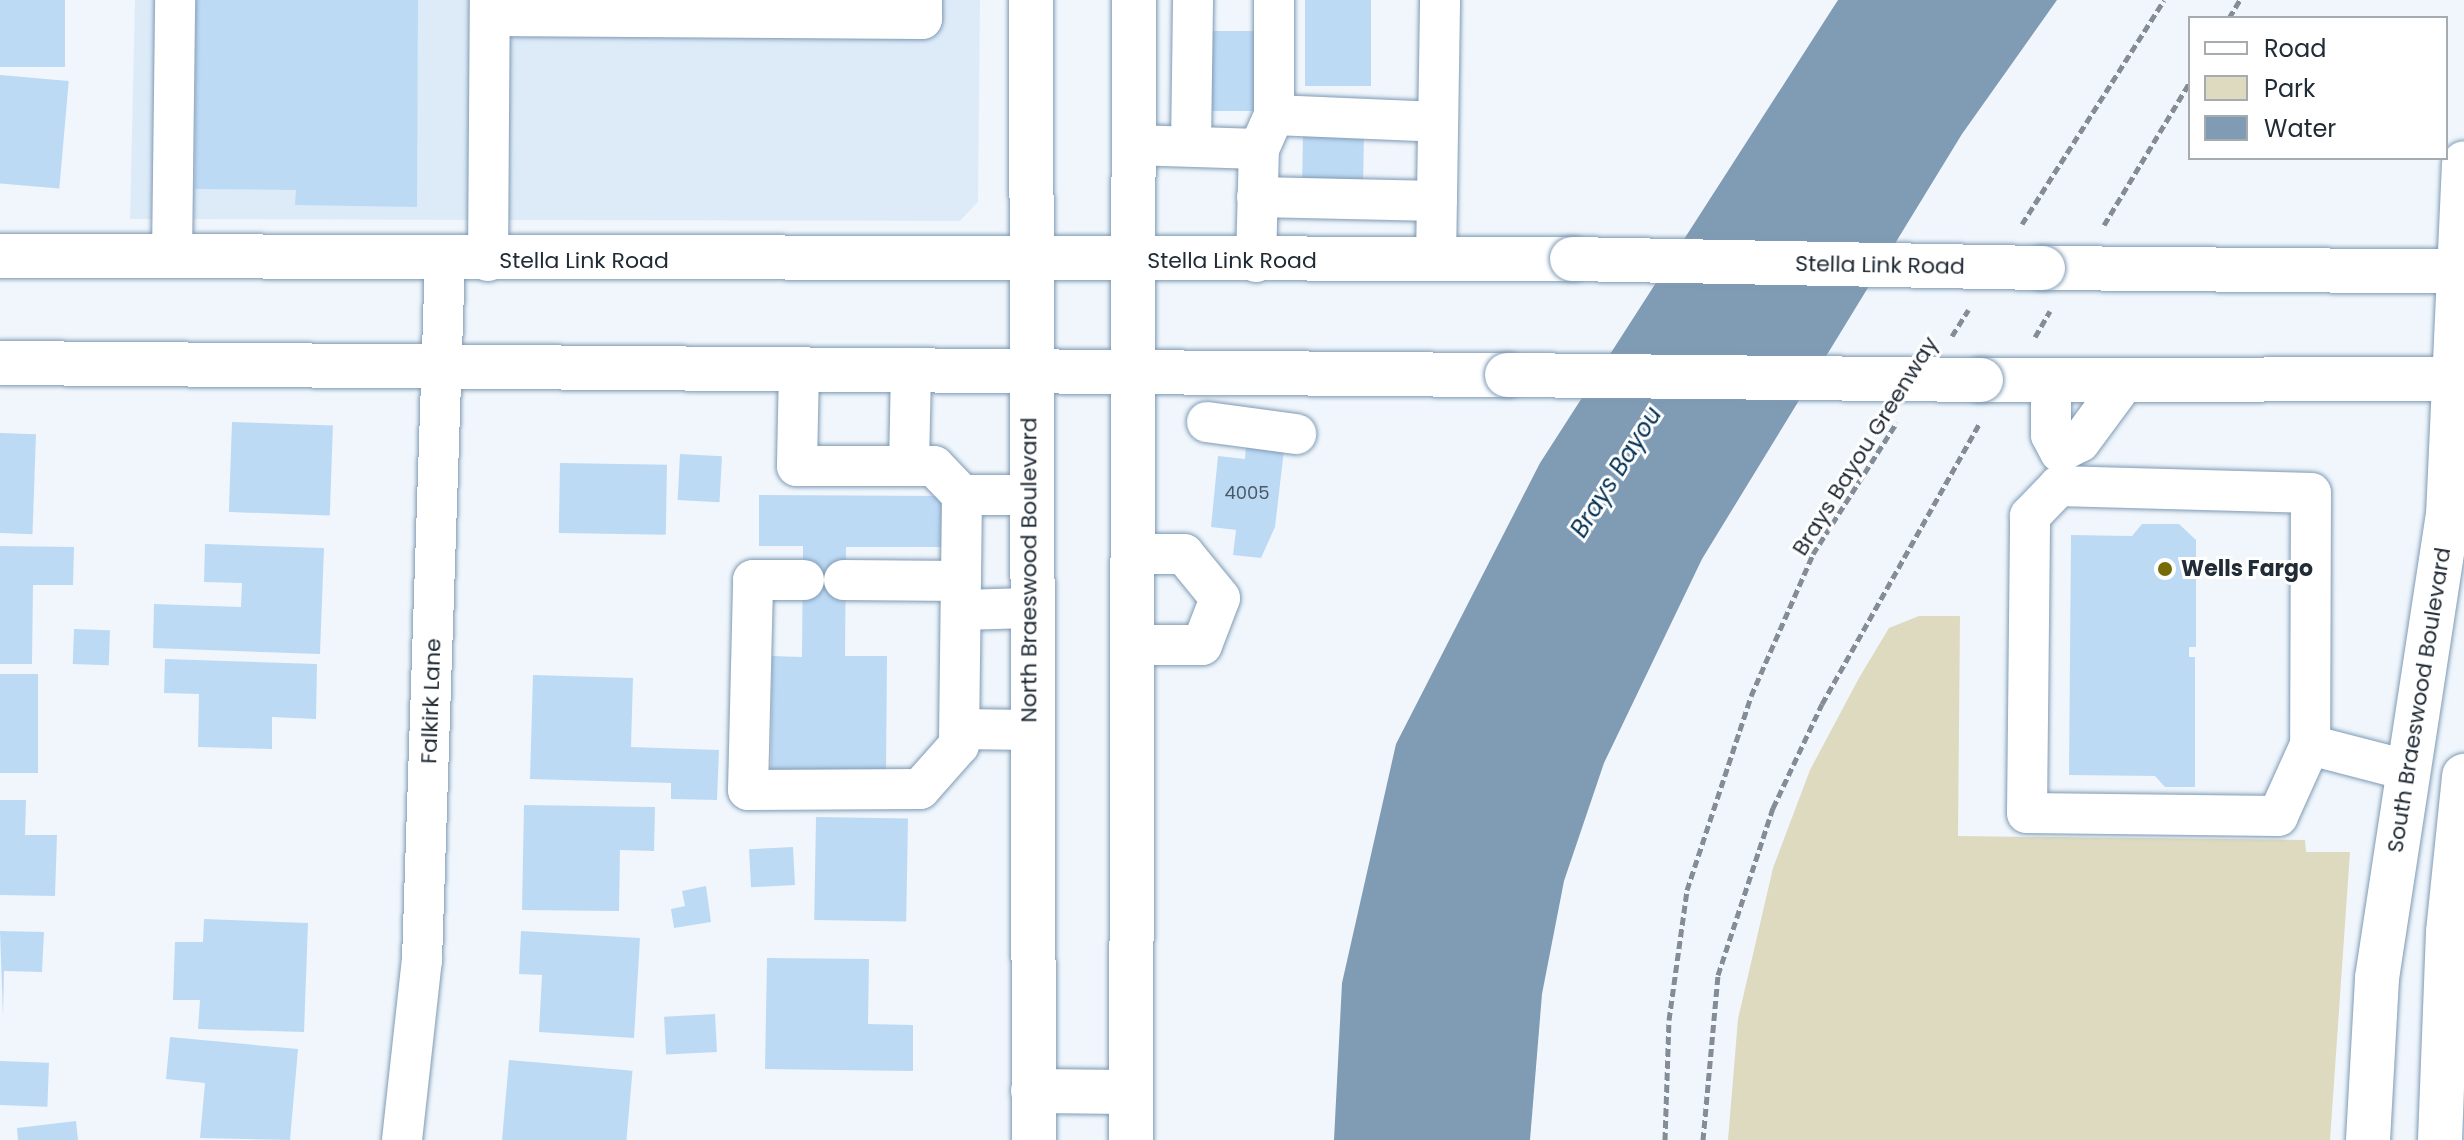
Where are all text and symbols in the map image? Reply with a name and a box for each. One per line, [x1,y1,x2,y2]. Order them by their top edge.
legend [2188,16,2448,160]
text: Road [2264,32,2326,65]
text: Park [2264,72,2315,105]
text: Water [2264,112,2336,145]
street label: Stella Link Road [499,248,669,274]
street label: Stella Link Road [1147,248,1317,274]
street label: Stella Link Road [1795,250,1965,280]
street label: Brays Bayou Greenway [1787,332,1943,560]
water label: Brays Bayou [1565,402,1667,542]
street label: North Braeswood Boulevard [1016,417,1042,723]
house number: 4005 [1224,482,1270,504]
street label: South Braeswood Boulevard [2382,546,2456,854]
place label: Wells Fargo [2181,556,2313,582]
marker: Wells Fargo [2156,560,2174,578]
street label: Falkirk Lane [416,638,446,764]

